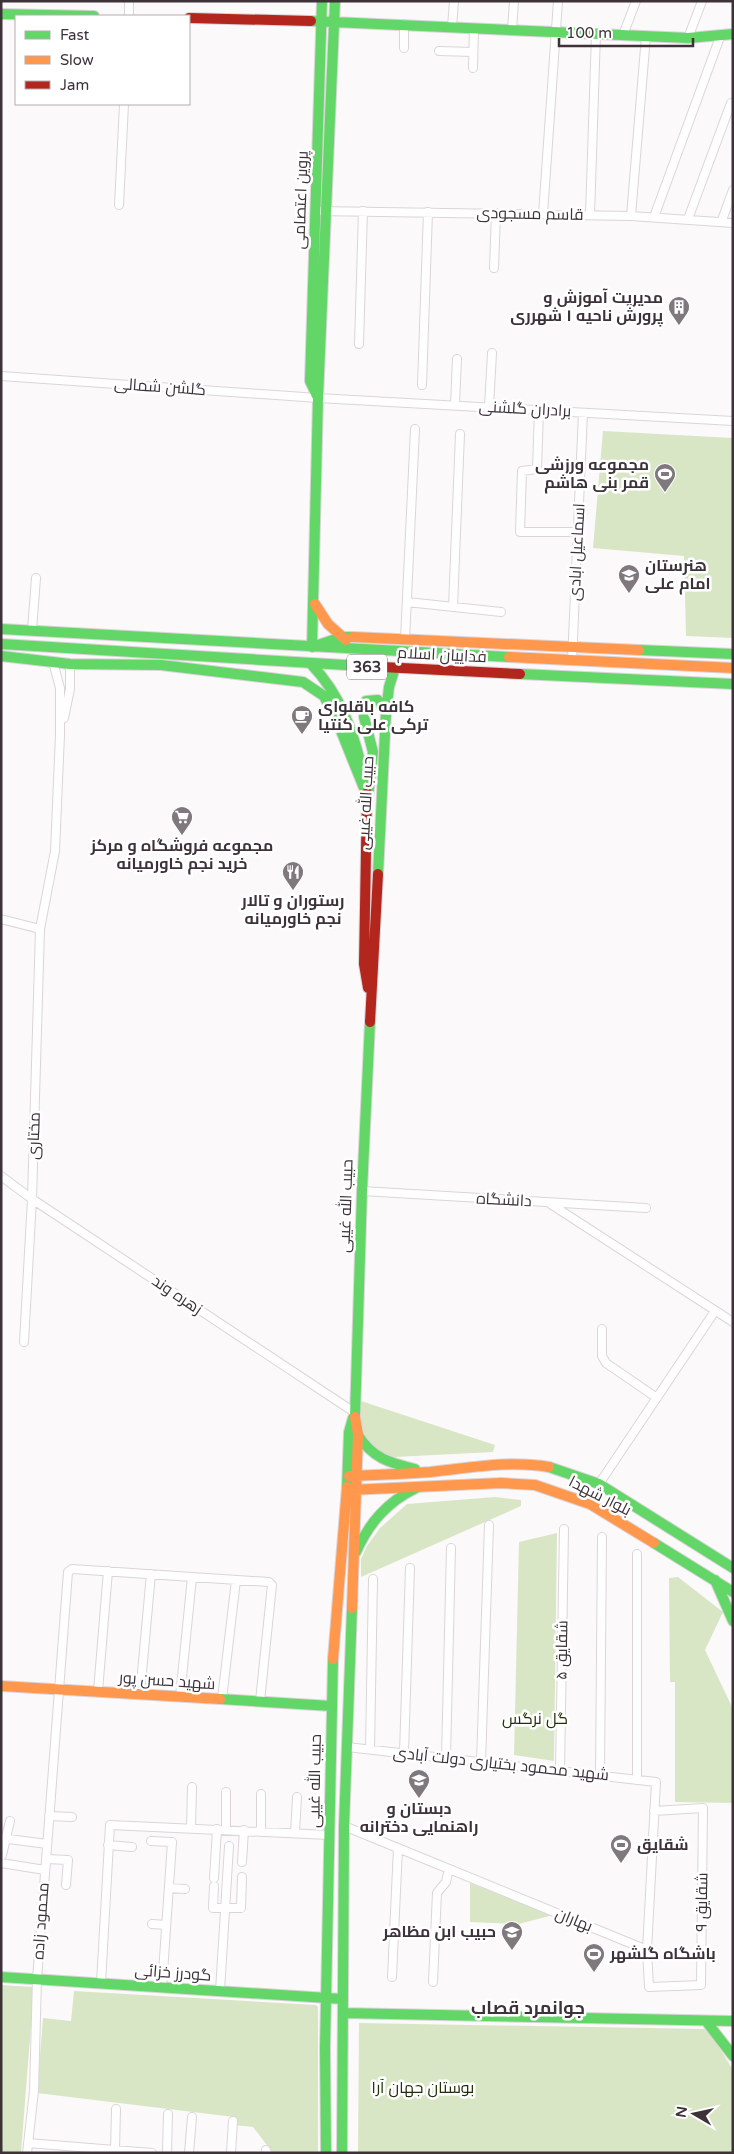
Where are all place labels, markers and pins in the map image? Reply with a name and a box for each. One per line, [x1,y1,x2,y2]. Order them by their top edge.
place label: مدیریت آموزش و پرورش ناحیه ۱ شهرری [510,288,663,327]
building icon: مدیریت آموزش و پرورش ناحیه ۱ شهرری [667,295,691,326]
place label: مجموعه ورزشی قمر بنی هاشم [535,455,649,494]
sports icon: مجموعه ورزشی قمر بنی هاشم [653,462,677,493]
place label: هنرستان امام علی [645,556,711,595]
school or university icon: هنرستان امام علی [617,563,641,594]
place label: کافه باقلوای ترکی علی کنتیا [318,697,429,735]
cafe icon: کافه باقلوای ترکی علی کنتیا [290,704,314,735]
supermarket icon: مجموعه فروشگاه و مرکز خرید نجم خاورمیانه [170,805,194,836]
place label: مجموعه فروشگاه و مرکز خرید نجم خاورمیانه [90,836,273,875]
restaurant icon: رستوران و تالار نجم خاورمیانه [281,860,305,891]
place label: رستوران و تالار نجم خاورمیانه [241,891,344,930]
school or university icon: دبستان و راهنمایی دخترانه [407,1768,431,1799]
place label: دبستان و راهنمایی دخترانه [360,1799,478,1837]
sports icon: شقایق [609,1833,633,1864]
place label: شقایق [637,1835,689,1855]
school or university icon: حبیب ابن مظاهر [500,1920,524,1951]
place label: حبیب ابن مظاهر [382,1922,496,1942]
sports icon: باشگاه گلشهر [582,1942,606,1973]
place label: باشگاه گلشهر [609,1944,716,1964]

